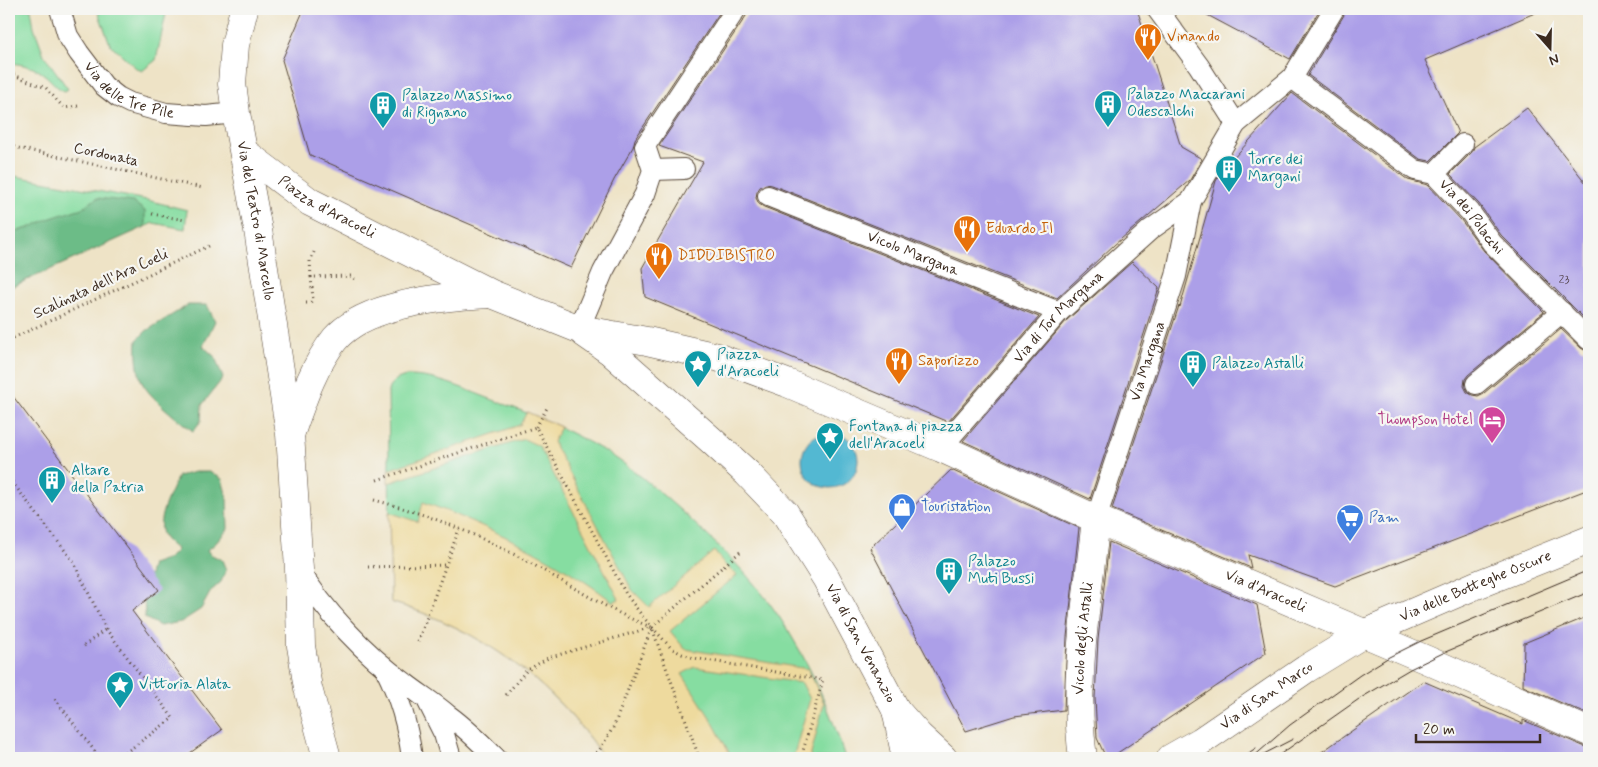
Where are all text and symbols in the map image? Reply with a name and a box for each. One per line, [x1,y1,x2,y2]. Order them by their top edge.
restaurant icon: Vinando [1133,22,1163,61]
north arrow [1526,22,1576,72]
place label: Vinando [1167,27,1220,47]
text: N [1547,49,1562,69]
street label: Via delle Tre Pile [79,57,175,124]
place label: Palazzo Maccarani Odescalchi [1127,85,1245,122]
place label: Palazzo Massimo di Rignano [402,86,512,124]
building icon: Palazzo Maccarani Odescalchi [1093,89,1123,128]
building icon: Palazzo Massimo di Rignano [368,90,398,129]
street label: Cordonata [72,138,141,172]
street label: Via del Teatro di Marcello [231,139,279,302]
place label: Torre dei Margani [1248,150,1303,188]
building icon: Torre dei Margani [1214,154,1244,193]
street label: Piazza d'Aracoeli [274,171,379,244]
street label: Via dei Polacchi [1434,175,1508,259]
restaurant icon: Eduardo II [952,214,982,253]
place label: Eduardo II [986,219,1053,239]
street label: Vicolo Margana [864,226,963,281]
restaurant icon: DIDDIBISTRO [644,241,674,280]
street label: Scalinata dell'Ara Coeli [30,244,172,324]
place label: DIDDIBISTRO [678,246,775,266]
street label: Via di Tor Margana [1009,266,1108,368]
house number: 23 [1559,272,1569,288]
street label: Via Margana [1125,319,1170,404]
place label: Piazza d'Aracoeli [717,345,779,382]
restaurant icon: Saporizzo [884,346,914,385]
place icon: Piazza d'Aracoeli [683,349,713,388]
building icon: Palazzo Astalli [1178,349,1208,388]
place label: Saporizzo [918,351,979,371]
place label: Palazzo Astalli [1212,354,1304,374]
hotel icon: Thompson Hotel [1477,405,1507,444]
place label: Thompson Hotel [1377,410,1473,430]
place label: Fontana di piazza dell'Aracoeli [849,417,963,454]
place icon: Fontana di piazza dell'Aracoeli [815,421,845,460]
place label: Altare della Patria [71,461,144,498]
building icon: Altare della Patria [37,465,67,504]
shop icon: Touristation [887,492,917,531]
place label: Touristation [921,497,991,517]
supermarket icon: Pam [1335,503,1365,542]
place label: Pam [1369,508,1400,528]
street label: Via delle Botteghe Oscure [1397,546,1555,627]
place label: Palazzo Muti Bussi [968,552,1034,589]
building icon: Palazzo Muti Bussi [934,556,964,595]
street label: Via d'Aracoeli [1222,565,1310,617]
street label: Via di San Venanzio [821,580,900,706]
street label: Vicolo degli Astalli [1069,580,1099,695]
street label: Via di San Marco [1216,657,1317,735]
place icon: Vittoria Alata [105,670,135,709]
place label: Vittoria Alata [139,675,231,695]
scale bar [1416,712,1539,744]
text: 20 m [1423,720,1455,740]

